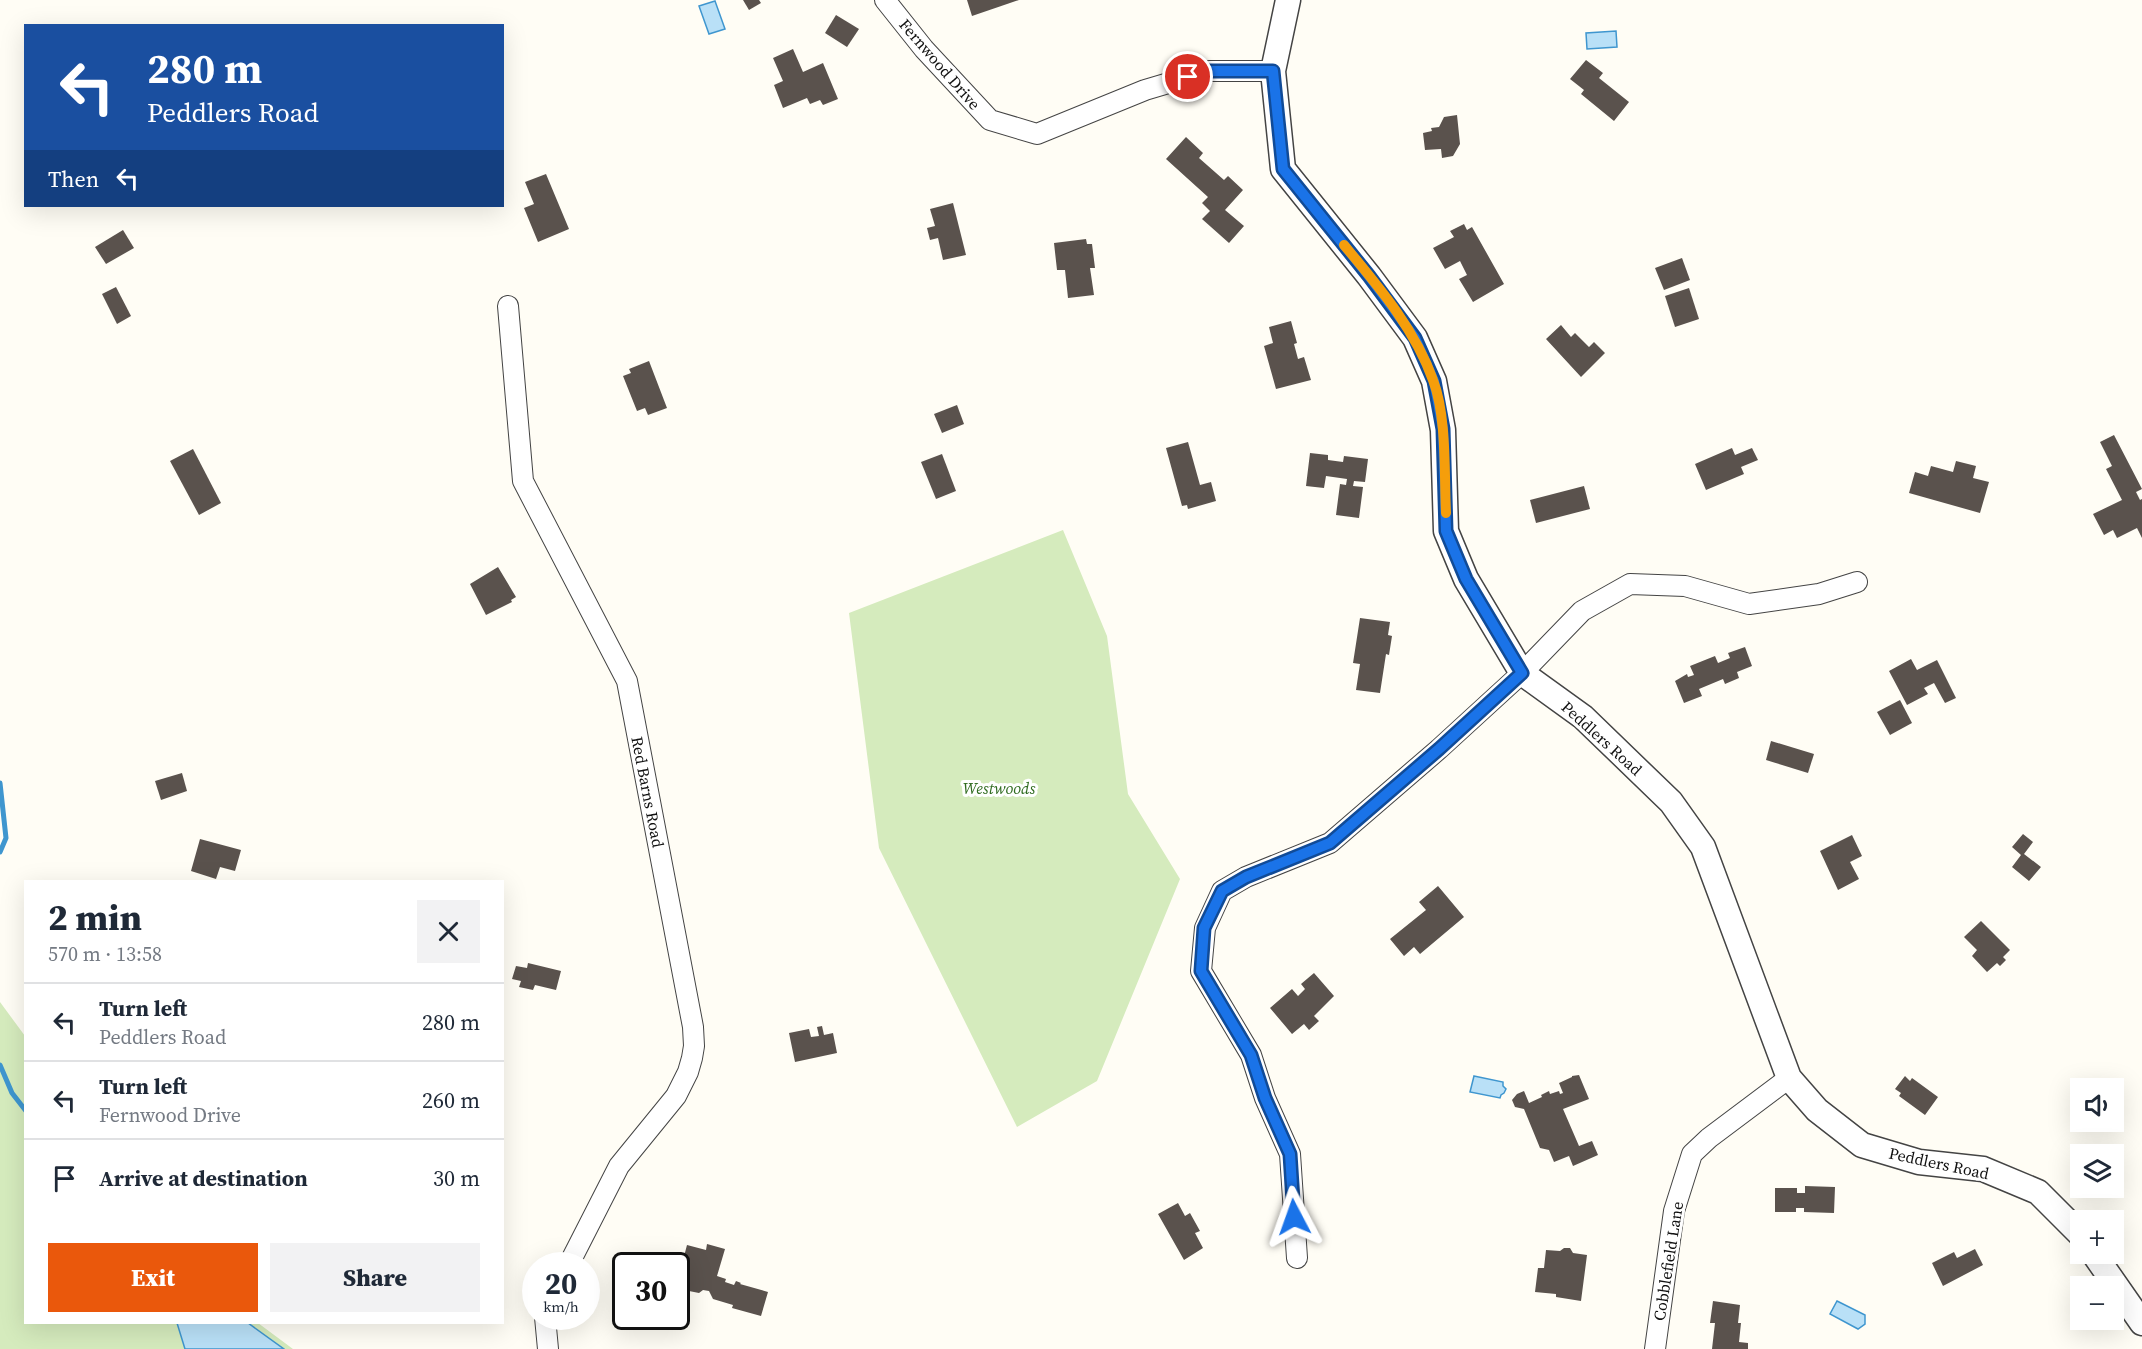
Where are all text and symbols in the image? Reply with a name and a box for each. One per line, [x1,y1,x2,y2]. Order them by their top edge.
street label: Fernwood Drive [894,14,986,114]
text: 280 m [147,39,262,97]
icon: left [48,48,126,126]
pin [1162,51,1213,102]
icon: arrive [1171,60,1204,93]
text: Peddlers Road [147,94,319,131]
icon: left [111,162,144,195]
text: Then [48,164,99,194]
street label: Peddlers Road [1557,696,1647,780]
street label: Red Barns Road [626,735,670,849]
park label: Westwoods [963,777,1035,799]
text: 2 min [48,893,142,942]
button: close [417,900,480,963]
text: 570 m · 13:58 [48,940,162,968]
text: Turn left [99,993,187,1023]
icon: left [48,1006,81,1039]
text: 280 m [422,1007,480,1037]
text: Peddlers Road [99,1023,226,1051]
text: Turn left [99,1071,187,1101]
map controls [2070,1078,2124,1330]
button: sound [2070,1078,2124,1132]
icon: left [48,1084,81,1117]
text: 260 m [422,1085,480,1115]
text: Fernwood Drive [99,1101,241,1129]
street label: Peddlers Road [1887,1142,1991,1184]
button: layers [2070,1144,2124,1198]
icon: arrive [48,1162,81,1195]
text: Arrive at destination [99,1163,308,1193]
text: 30 m [433,1163,480,1193]
position arrow [1262,1185,1326,1249]
street label: Cobblefield Lane [1648,1200,1688,1322]
button: + [2070,1210,2124,1264]
button: Exit [48,1243,258,1312]
button: Share [270,1243,480,1312]
speed limit sign: 30 [612,1252,690,1330]
text: 20 [545,1263,577,1304]
button: − [2070,1276,2124,1330]
text: km/h [543,1296,579,1317]

